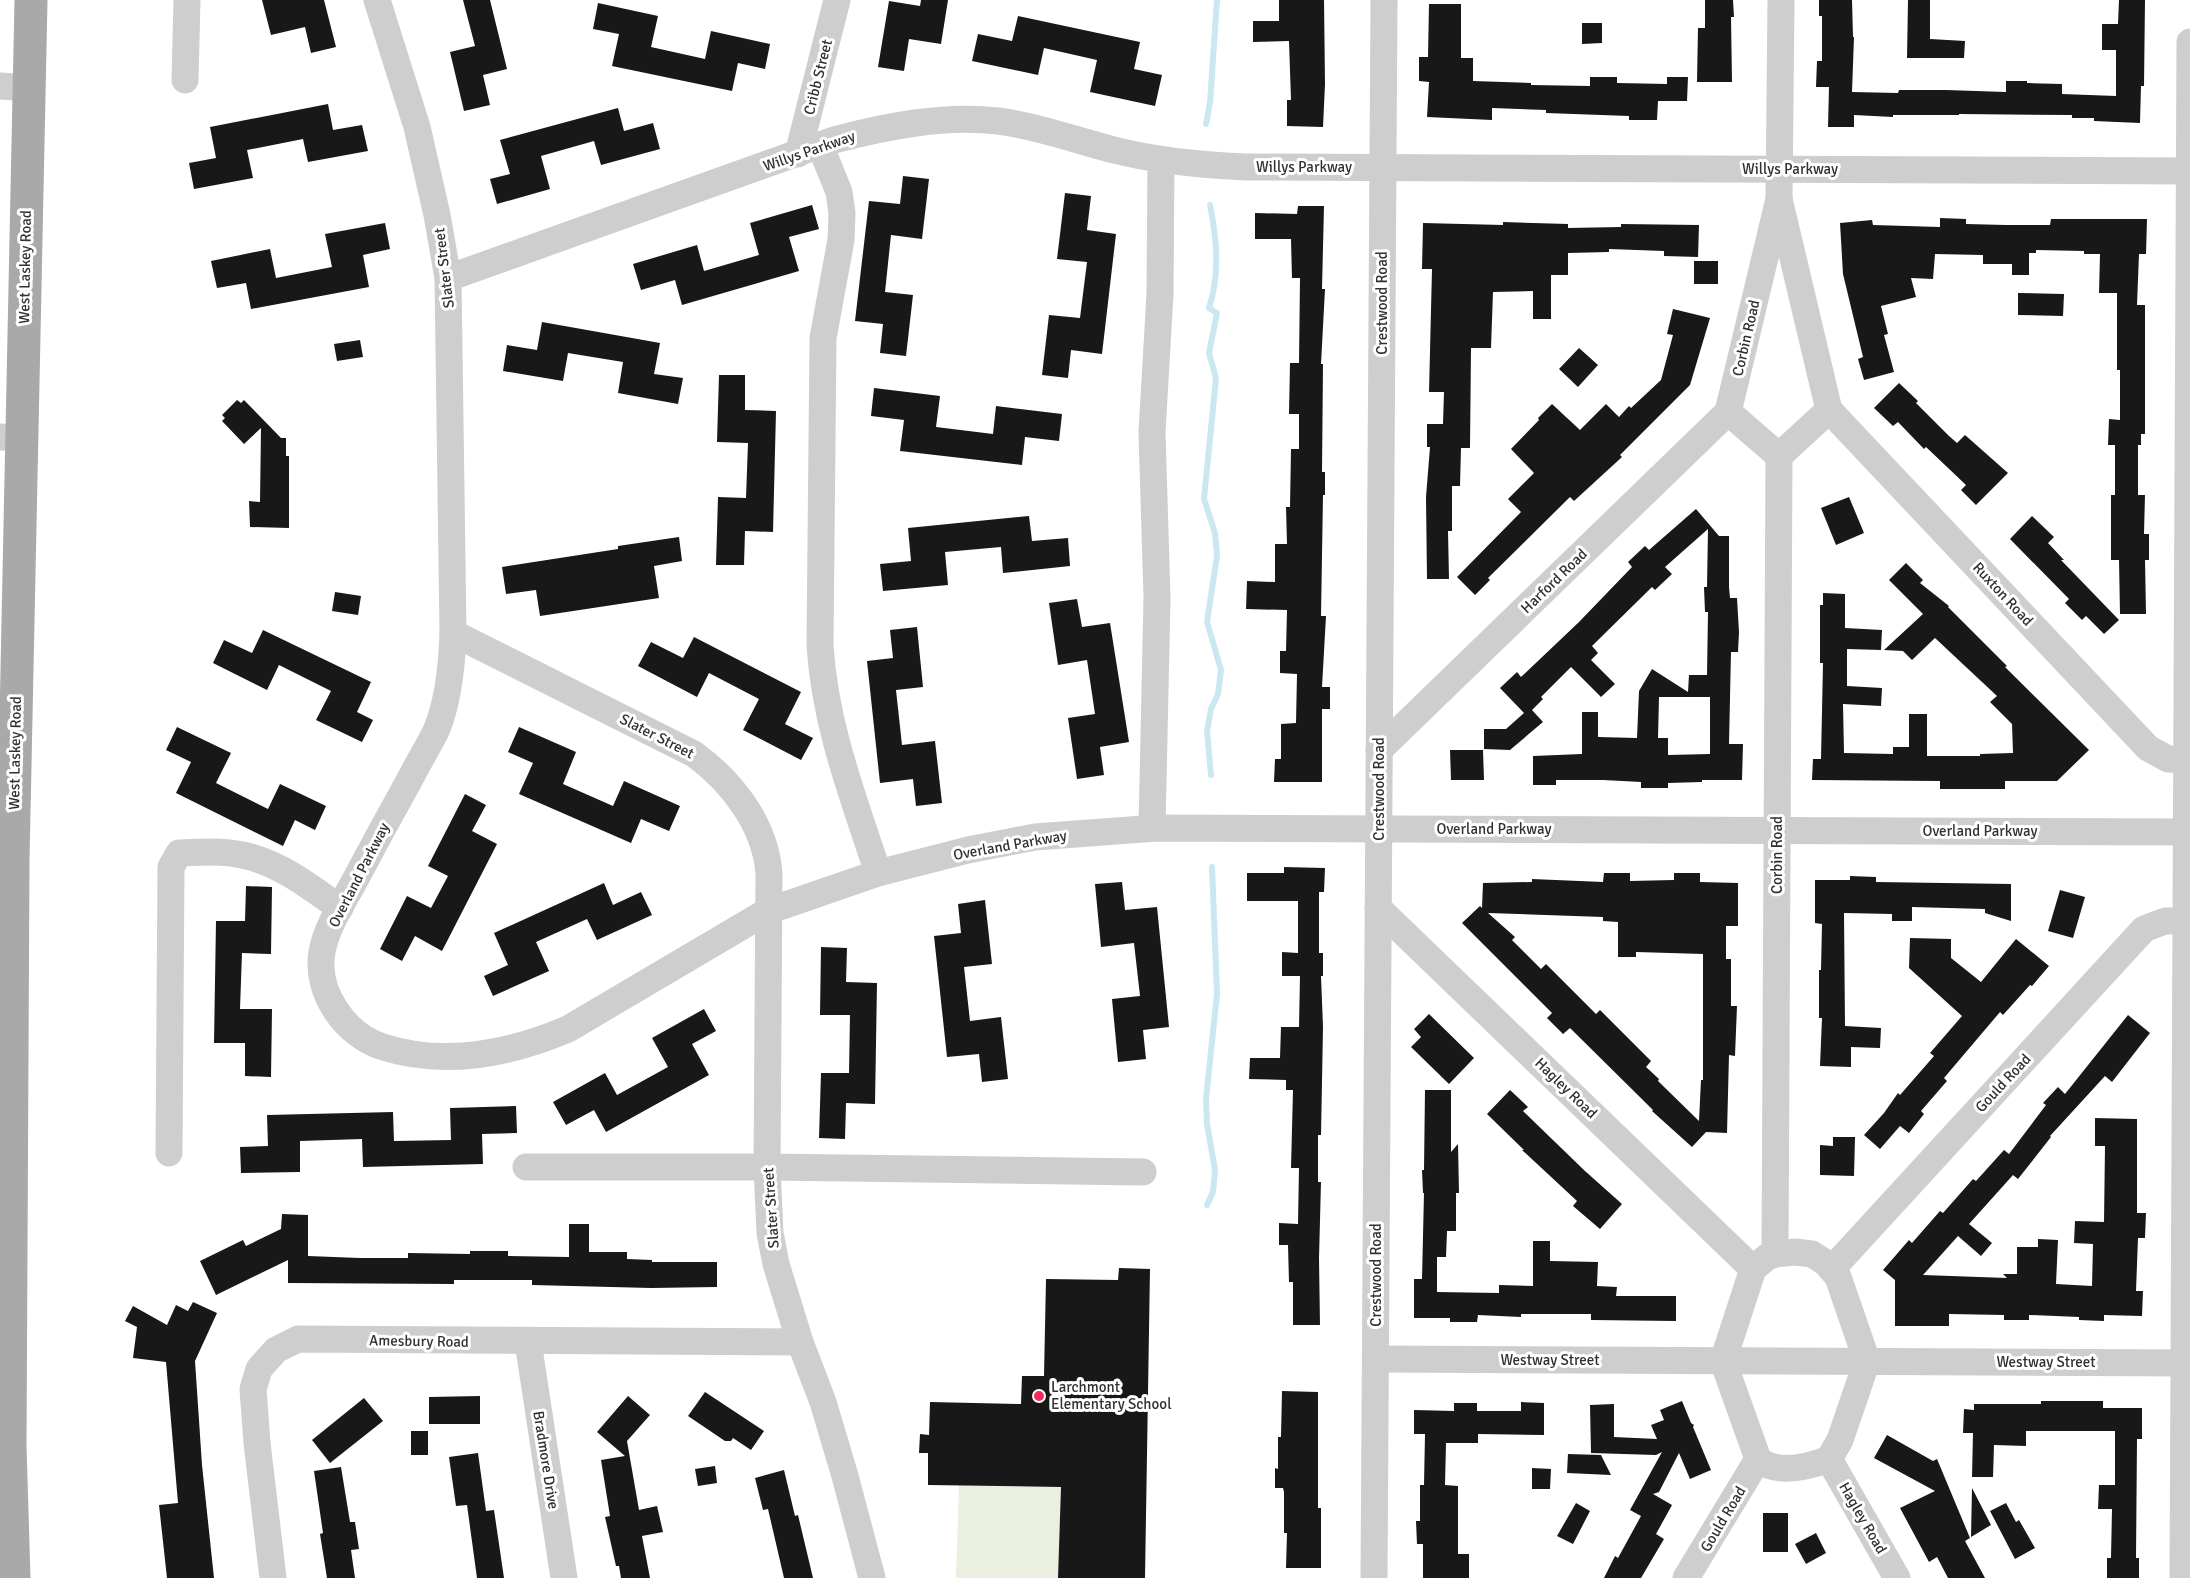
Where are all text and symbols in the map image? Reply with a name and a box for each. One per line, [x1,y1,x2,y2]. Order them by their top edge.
street label: Cribb Street [800,37,836,117]
street label: Willys Parkway [761,127,857,175]
street label: Willys Parkway [1256,158,1352,176]
street label: Willys Parkway [1742,160,1838,178]
street label: West Laskey Road [15,210,35,324]
street label: Slater Street [430,227,458,309]
street label: Crestwood Road [1373,251,1391,355]
street label: Corbin Road [1728,298,1764,378]
street label: Harford Road [1517,545,1591,617]
street label: Ruxton Road [1969,558,2037,630]
street label: West Laskey Road [5,696,25,810]
street label: Slater Street [617,710,697,762]
street label: Crestwood Road [1370,737,1388,841]
street label: Corbin Road [1768,816,1786,894]
street label: Overland Parkway [325,820,393,930]
street label: Overland Parkway [1437,820,1551,838]
street label: Overland Parkway [1923,822,2037,840]
street label: Overland Parkway [952,826,1068,864]
street label: Gould Road [1971,1050,2035,1116]
street label: Hagley Road [1531,1054,1601,1122]
street label: Slater Street [759,1167,783,1249]
street label: Crestwood Road [1367,1223,1385,1327]
street label: Amesbury Road [369,1331,469,1351]
street label: Westway Street [1500,1351,1600,1369]
street label: Westway Street [1996,1353,2096,1371]
place label: Larchmont Elementary School [1051,1378,1172,1413]
marker: Larchmont Elementary School [1032,1389,1046,1403]
street label: Bradmore Drive [529,1410,563,1510]
street label: Hagley Road [1835,1479,1891,1557]
street label: Gould Road [1696,1483,1750,1555]

